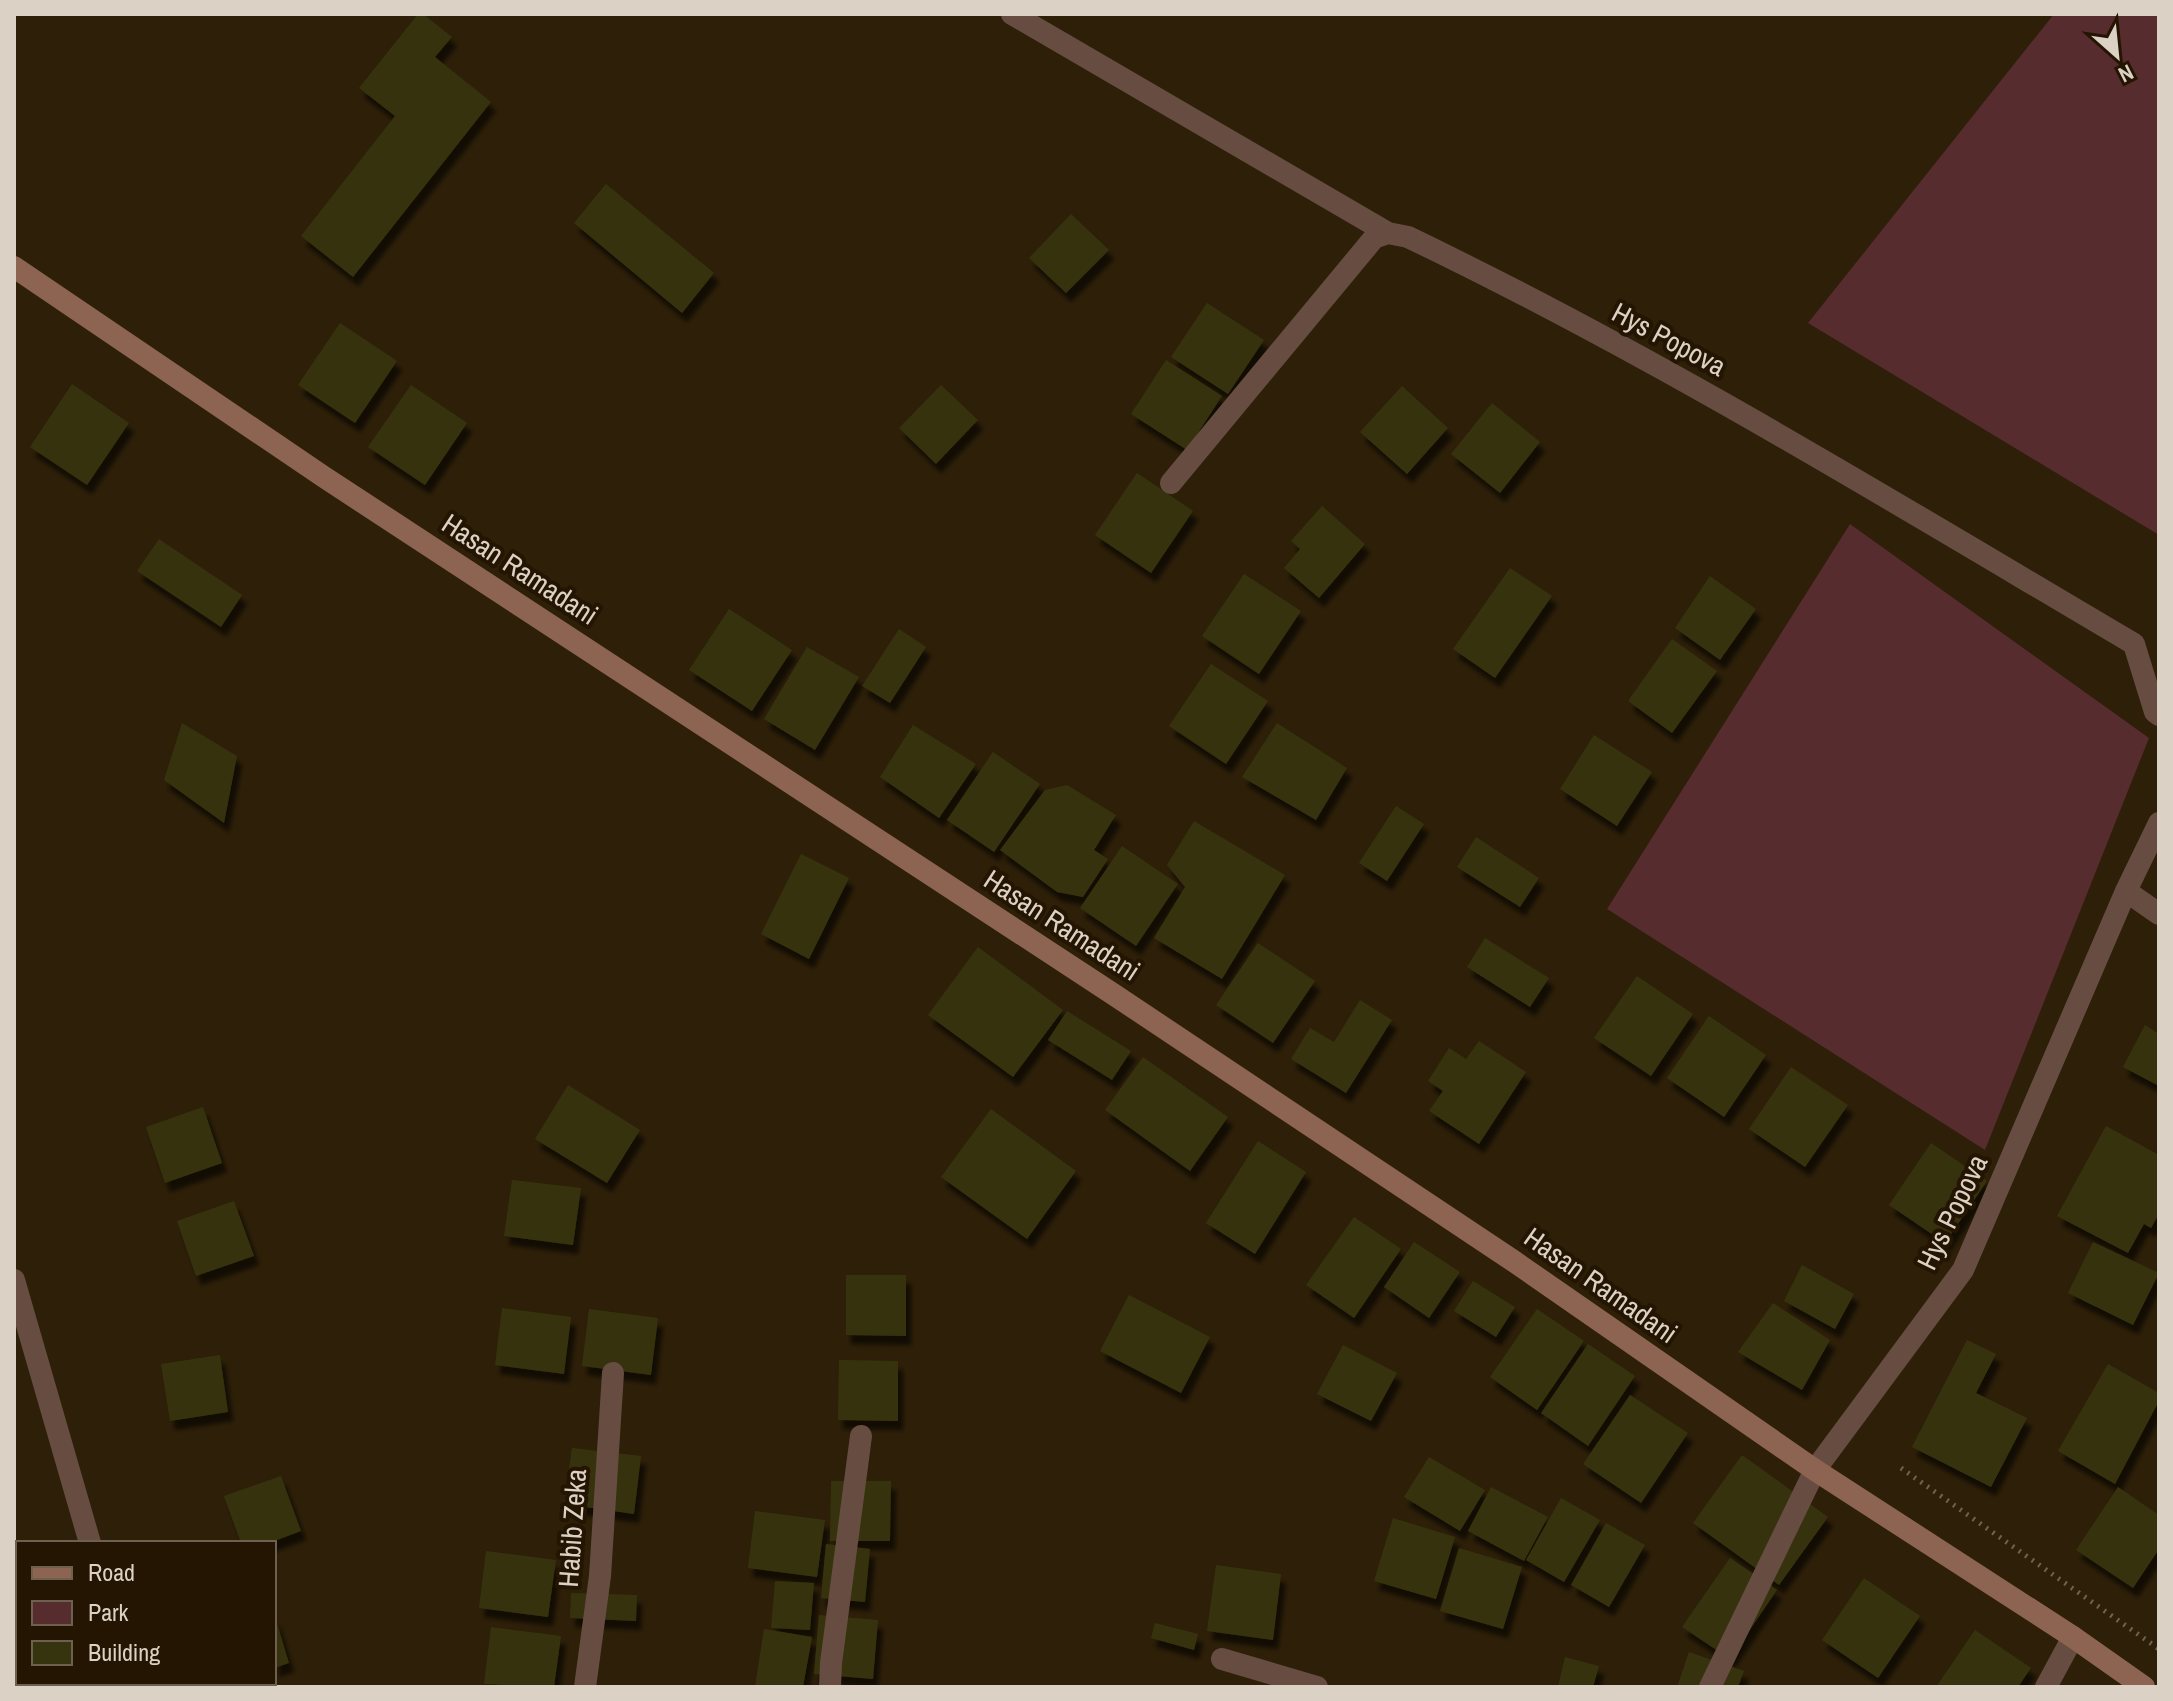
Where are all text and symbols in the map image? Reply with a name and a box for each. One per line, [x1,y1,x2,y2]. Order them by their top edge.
north arrow [2077,16,2157,96]
text: N [2113,57,2139,90]
street label: Hys Popova [1605,293,1733,385]
street label: Hasan Ramadani [435,504,605,634]
street label: Hasan Ramadani [977,860,1147,990]
street label: Hys Popova [1908,1148,1996,1276]
street label: Hasan Ramadani [1517,1218,1685,1352]
street label: Habib Zeka [549,1467,595,1589]
legend [16,1541,276,1685]
text: Road [88,1556,135,1588]
text: Park [88,1596,129,1628]
text: Building [88,1636,160,1668]

